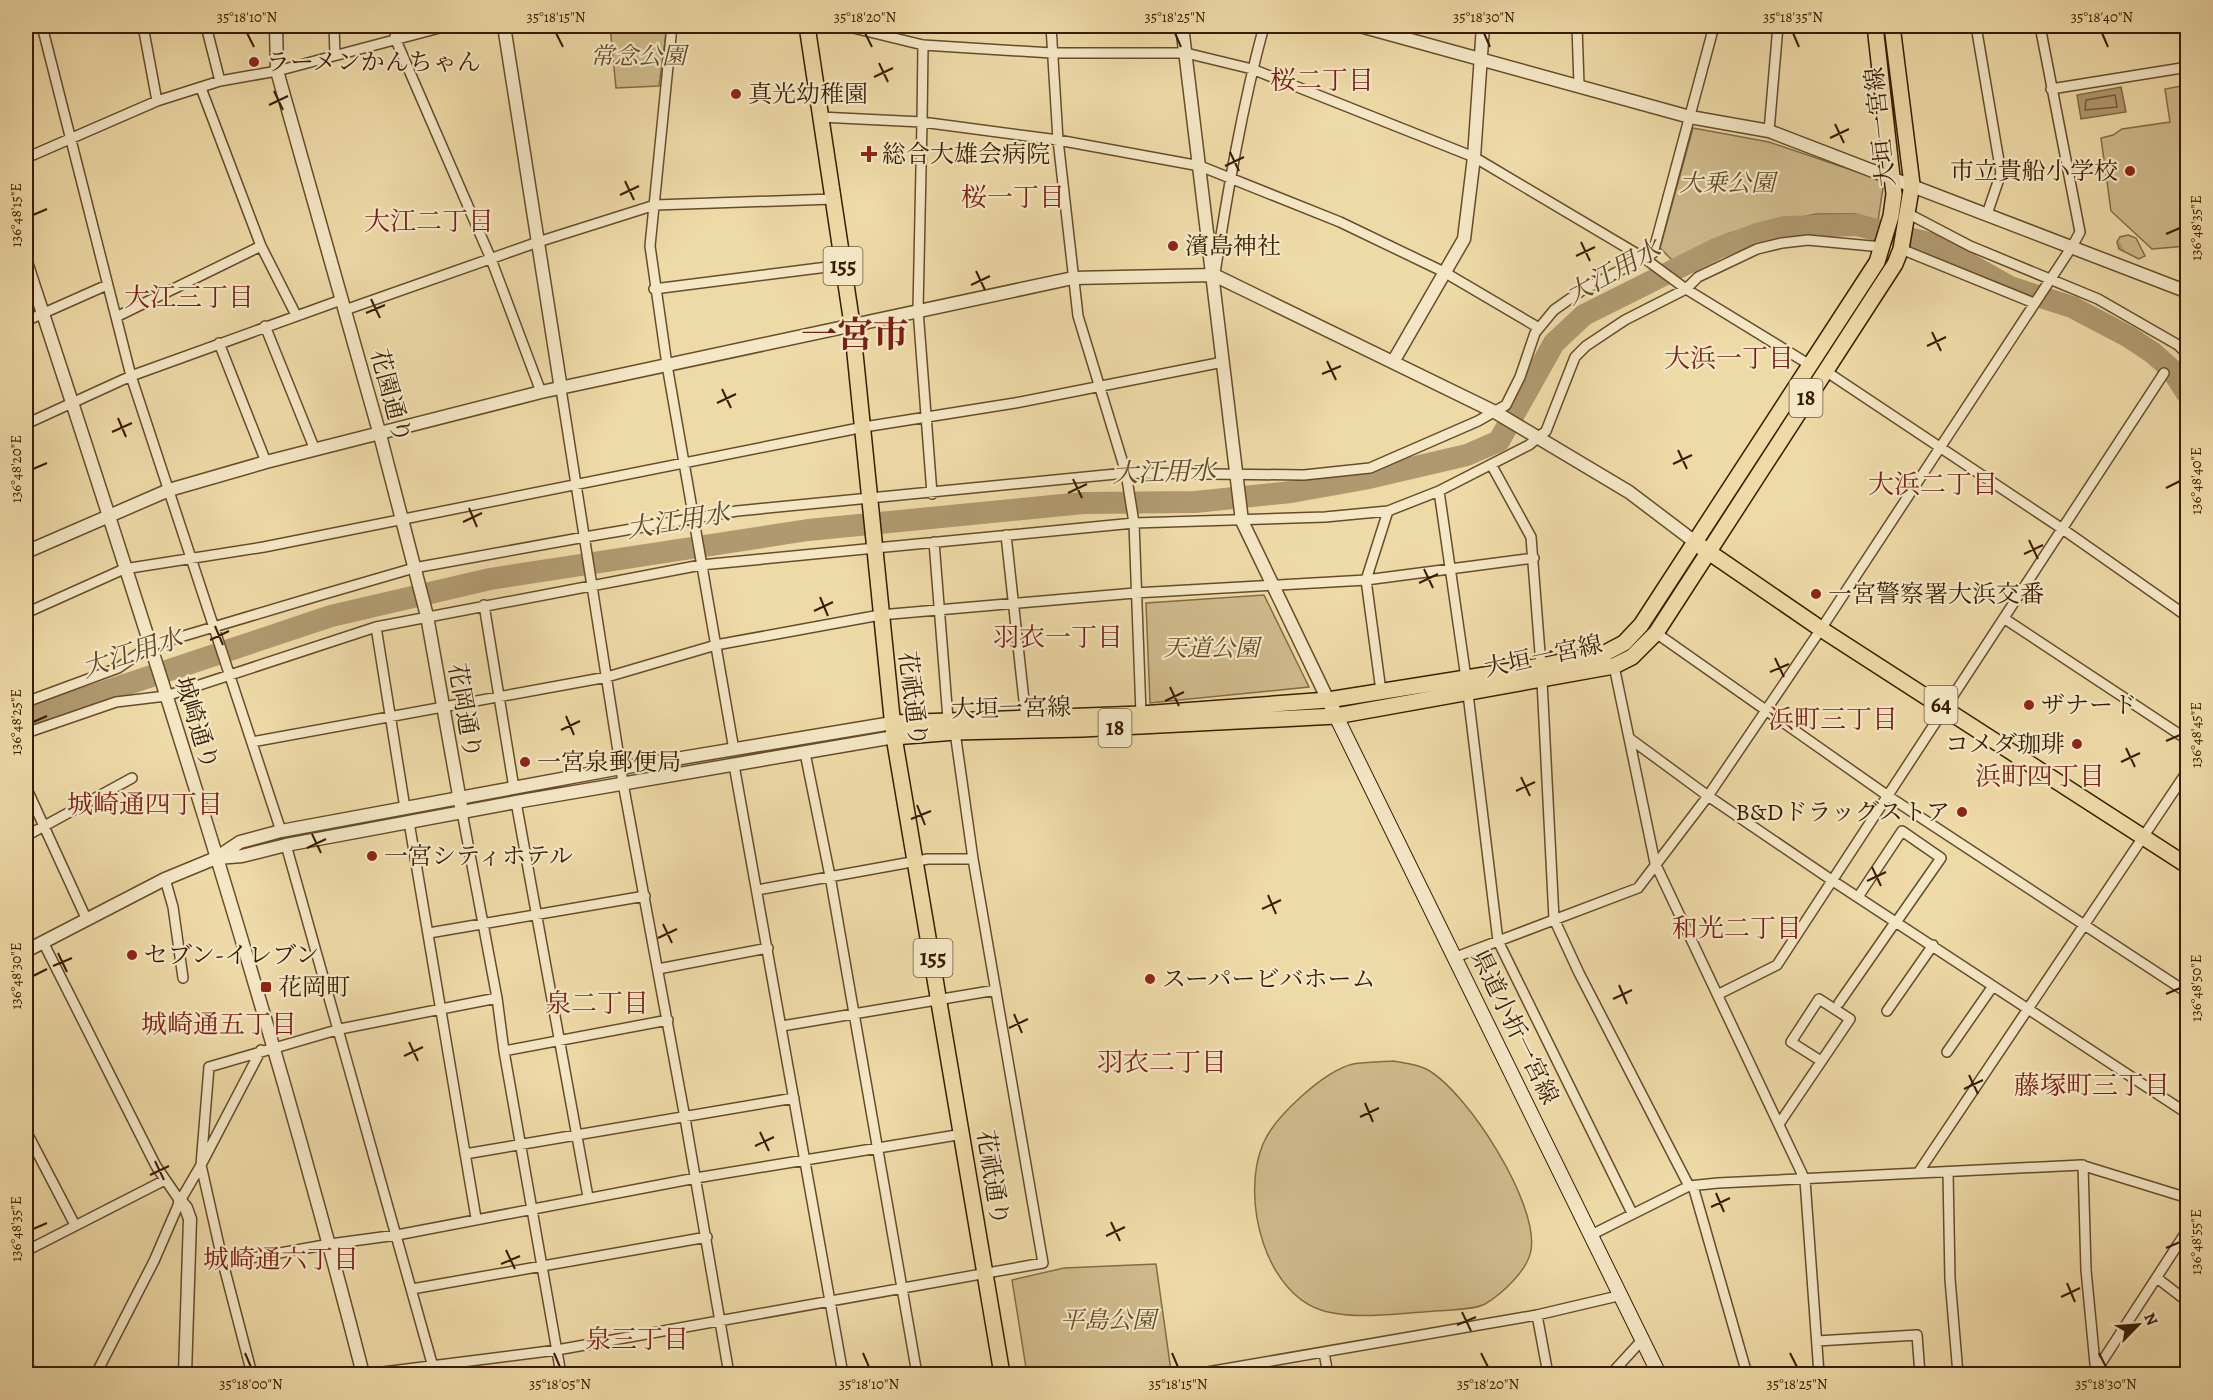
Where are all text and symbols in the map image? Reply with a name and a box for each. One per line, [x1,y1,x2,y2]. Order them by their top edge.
text: 35°18'10"N [217,7,278,27]
text: 35°18'15"N [526,7,586,27]
text: 35°18'20"N [834,7,897,27]
text: 35°18'25"N [1144,7,1206,27]
text: 35°18'30"N [1453,7,1515,27]
text: 35°18'35"N [1763,7,1823,27]
text: 35°18'40"N [2071,7,2133,27]
park label: 常念公園 [590,40,690,72]
place label: ラーメンかんちゃん [266,46,481,78]
marker: ラーメンかんちゃん [247,55,261,69]
district label: 桜二丁目 [1270,63,1374,98]
street label: 大垣一宮線 [1858,66,1902,188]
place label: 真光幼稚園 [748,78,868,110]
marker: 真光幼稚園 [729,87,743,101]
place label: 総合大雄会病院 [882,138,1050,170]
marker: 総合大雄会病院 [860,145,878,163]
place label: 市立貴船小学校 [1950,155,2118,187]
marker: 市立貴船小学校 [2123,164,2137,178]
park label: 大乗公園 [1679,167,1779,199]
district label: 桜一丁目 [961,180,1065,215]
text: 136°48'15"E [6,183,26,247]
text: 136°48'35"E [2186,195,2206,261]
district label: 大江二丁目 [364,204,494,239]
place label: 濱島神社 [1185,230,1281,262]
water label: 大江用水 [1559,230,1670,313]
marker: 濱島神社 [1166,239,1180,253]
road number: 155 [824,247,862,285]
district label: 大江三丁目 [124,280,254,315]
district label: 一宮市 [801,310,909,359]
district label: 大浜一丁目 [1664,341,1794,376]
street label: 花園通り [363,345,419,447]
road number: 18 [1790,379,1822,417]
text: 136°48'20"E [6,435,26,503]
text: 136°48'40"E [2186,447,2206,515]
water label: 大江用水 [1111,453,1220,491]
district label: 大浜二丁目 [1868,467,1998,502]
water label: 大江用水 [624,495,735,546]
place label: 一宮警察署大浜交番 [1828,578,2044,610]
marker: 一宮警察署大浜交番 [1809,587,1823,601]
water label: 大江用水 [77,619,190,686]
district label: 羽衣一丁目 [993,620,1123,655]
street label: 大垣一宮線 [1481,628,1605,684]
park label: 天道公園 [1163,632,1263,664]
street label: 花祇通り [891,649,935,749]
street label: 花岡通り [441,661,489,761]
street label: 城崎通り [168,672,226,774]
road number: 64 [1924,686,1958,724]
text: 136°48'25"E [6,689,26,755]
place label: ザナード [2041,689,2137,721]
street label: 大垣一宮線 [951,691,1071,725]
marker: ザナード [2022,698,2036,712]
district label: 浜町三丁目 [1768,702,1898,737]
text: 136°48'45"E [2186,702,2206,768]
road number: 18 [1098,709,1132,747]
place label: コメダ珈琲 [1945,728,2065,760]
marker: コメダ珈琲 [2070,737,2084,751]
place label: 一宮泉郵便局 [537,746,681,778]
marker: 一宮泉郵便局 [518,755,532,769]
district label: 浜町四丁目 [1975,759,2105,794]
district label: 城崎通四丁目 [67,787,223,822]
place label: B&Dドラッグストア [1735,796,1950,828]
marker: B&Dドラッグストア [1955,805,1969,819]
place label: 一宮シティホテル [384,840,573,872]
marker: 一宮シティホテル [365,849,379,863]
district label: 和光二丁目 [1672,911,1802,946]
place label: セブン-イレブン [144,939,319,971]
road number: 155 [914,939,952,977]
text: 136°48'30"E [6,942,26,1010]
street label: 県道小折一宮線 [1464,944,1566,1110]
marker: セブン-イレブン [125,948,139,962]
text: 136°48'50"E [2186,954,2206,1022]
place label: スーパービバホーム [1162,963,1376,995]
place label: 花岡町 [278,971,350,1003]
marker: スーパービバホーム [1143,972,1157,986]
marker: 花岡町 [259,980,273,994]
district label: 泉二丁目 [545,986,649,1021]
district label: 城崎通五丁目 [141,1007,297,1042]
district label: 羽衣二丁目 [1097,1045,1227,1080]
district label: 藤塚町三丁目 [2014,1068,2170,1103]
street label: 花祇通り [970,1128,1016,1228]
text: 136°48'35"E [6,1196,26,1262]
text: 136°48'55"E [2186,1209,2206,1275]
district label: 城崎通六丁目 [203,1242,359,1277]
north arrow [2108,1295,2168,1355]
park label: 平島公園 [1060,1304,1160,1336]
text: N [2138,1309,2163,1329]
district label: 泉三丁目 [585,1322,689,1357]
text: 35°18'00"N [219,1374,283,1394]
text: 35°18'05"N [529,1374,591,1394]
text: 35°18'10"N [839,1374,900,1394]
text: 35°18'15"N [1148,1374,1208,1394]
text: 35°18'20"N [1457,1374,1520,1394]
text: 35°18'25"N [1766,1374,1828,1394]
text: 35°18'30"N [2075,1374,2137,1394]

